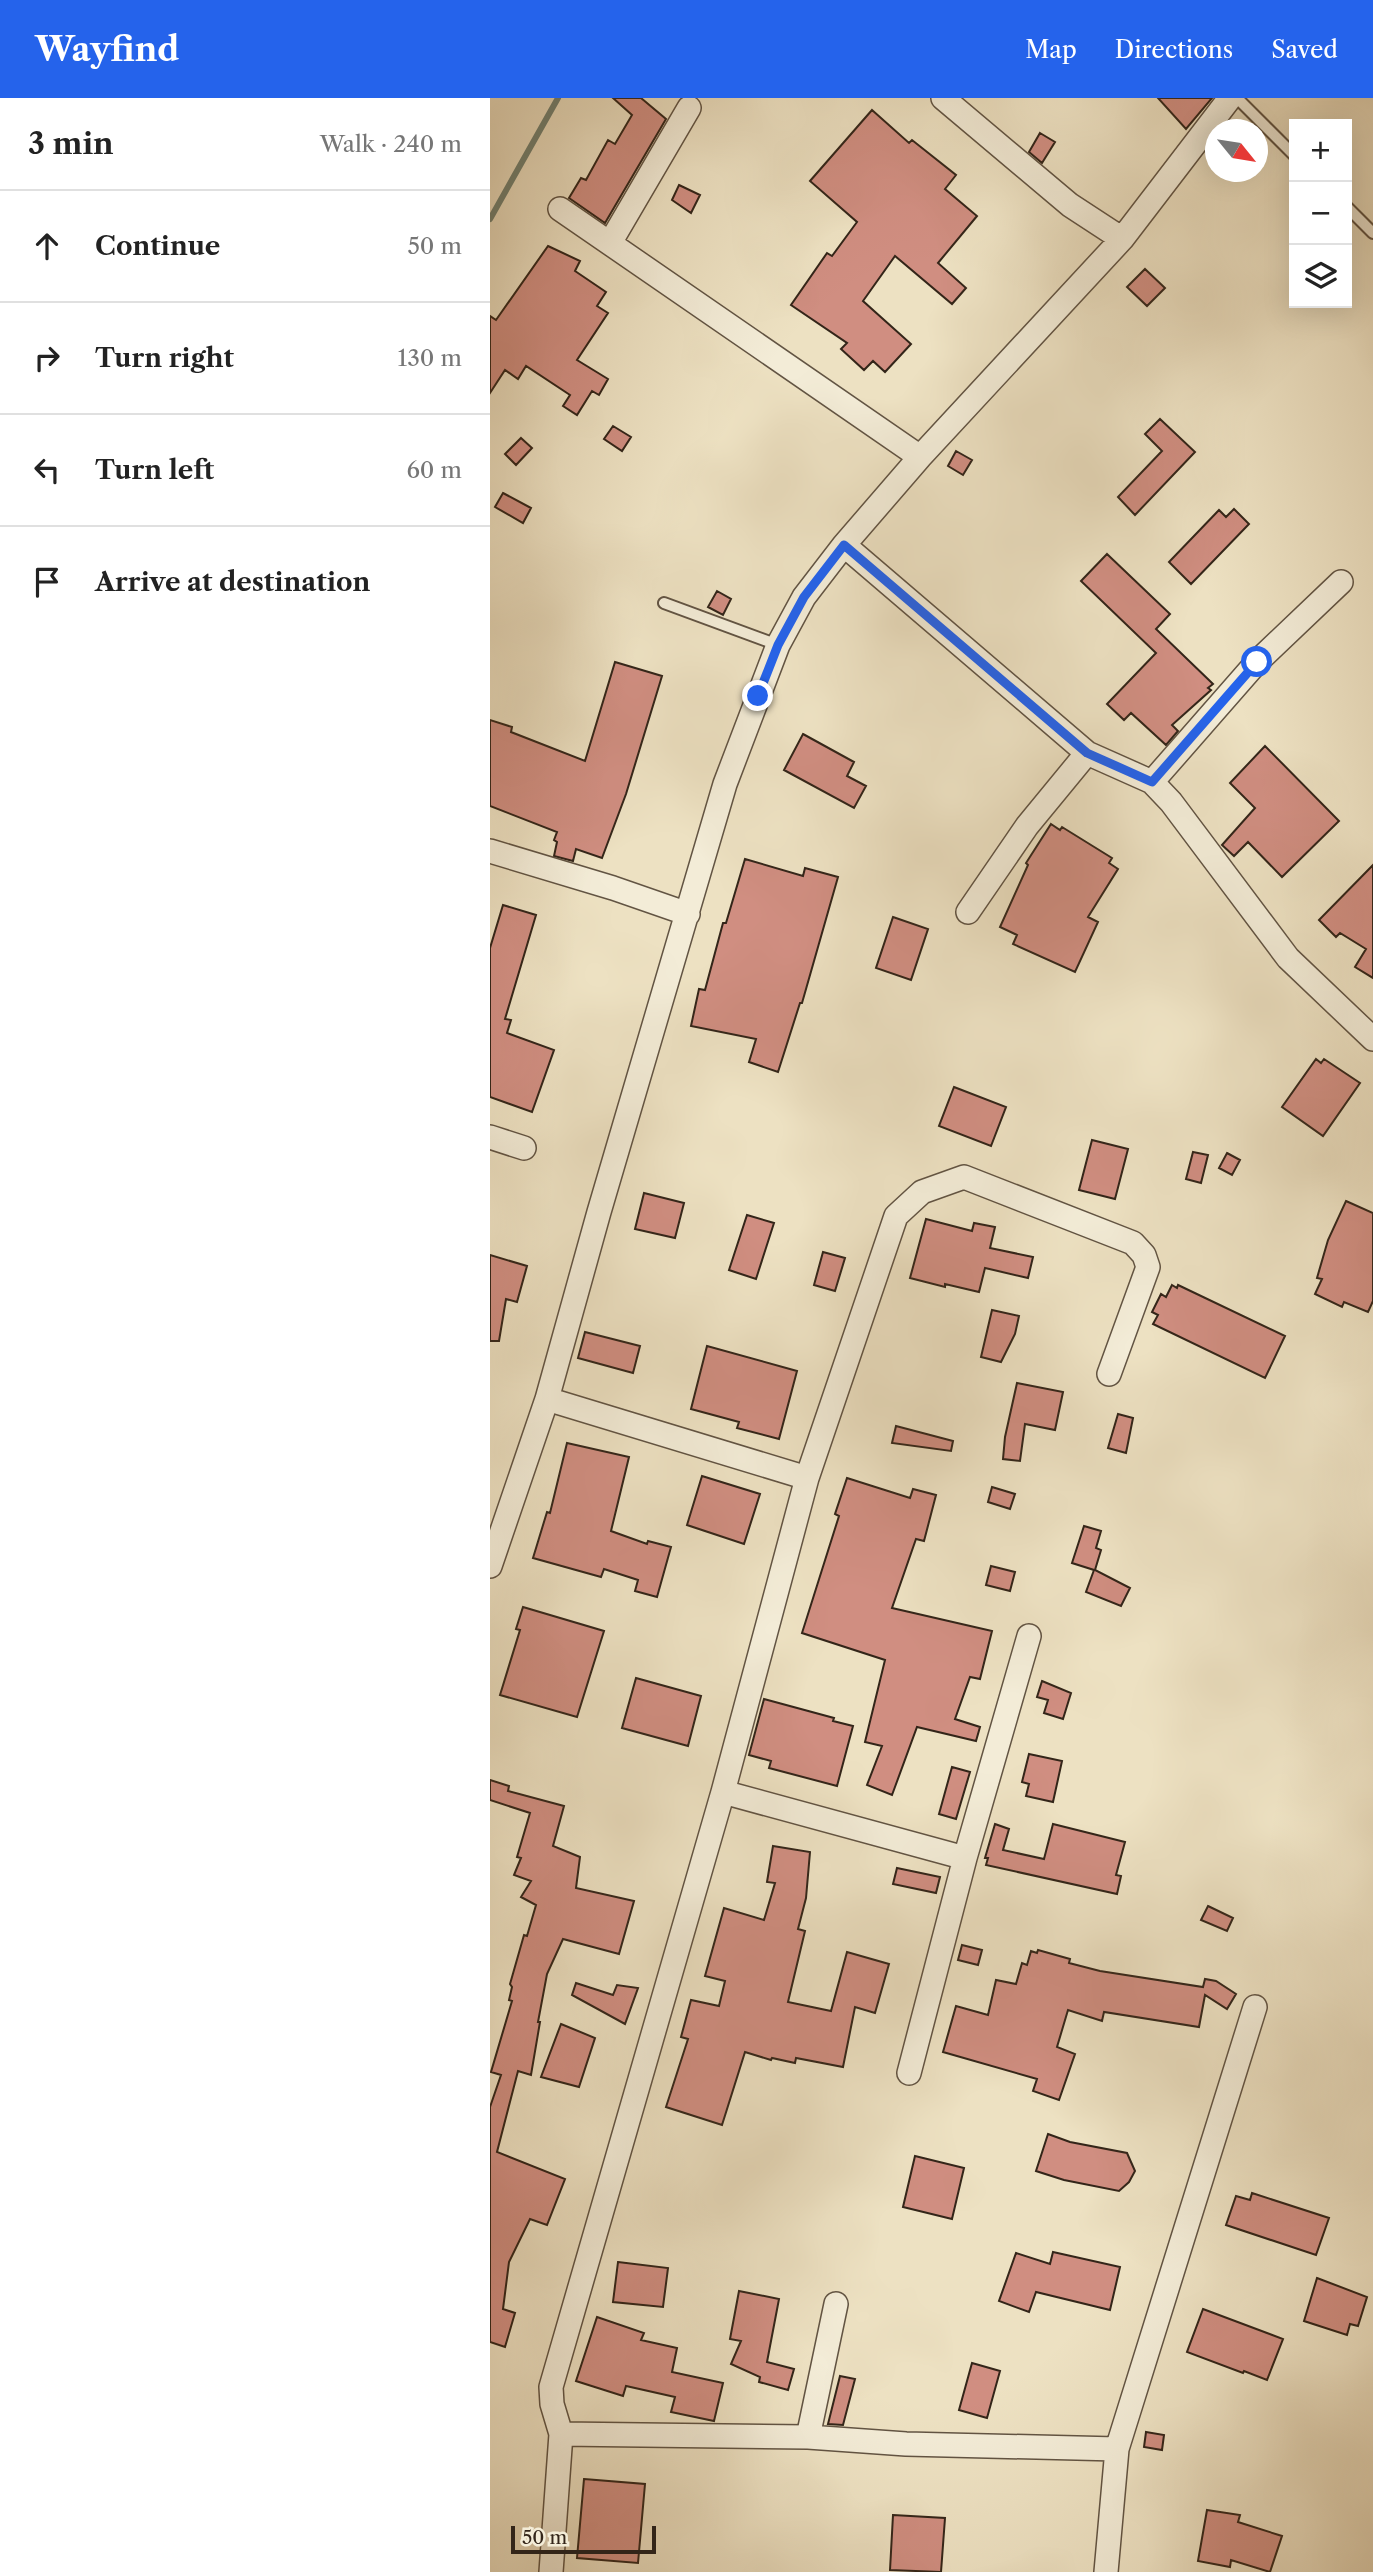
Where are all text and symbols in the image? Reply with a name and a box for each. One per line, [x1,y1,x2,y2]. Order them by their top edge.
text: Wayfind [35,29,179,70]
text: Map [1025,35,1077,64]
text: Directions [1115,35,1233,64]
text: Saved [1271,35,1338,64]
north arrow [1205,119,1268,182]
map controls [1289,119,1352,308]
button: + [1289,119,1352,182]
text: 3 min [28,125,114,162]
text: Walk · 240 m [320,130,462,158]
button: − [1289,182,1352,245]
icon: ahead [28,227,66,265]
text: Continue [95,230,220,262]
text: 50 m [407,232,462,260]
button: layers [1289,245,1352,308]
icon: right [28,339,66,377]
text: Turn right [95,342,234,374]
text: 130 m [398,344,462,372]
icon: left [28,451,66,489]
text: Turn left [95,454,214,486]
text: 60 m [406,456,462,484]
icon: arrive [28,563,66,601]
text: Arrive at destination [95,566,370,598]
route start [1241,646,1272,677]
route end [742,680,773,711]
scale bar [511,2523,656,2555]
text: 50 m [522,2526,567,2549]

